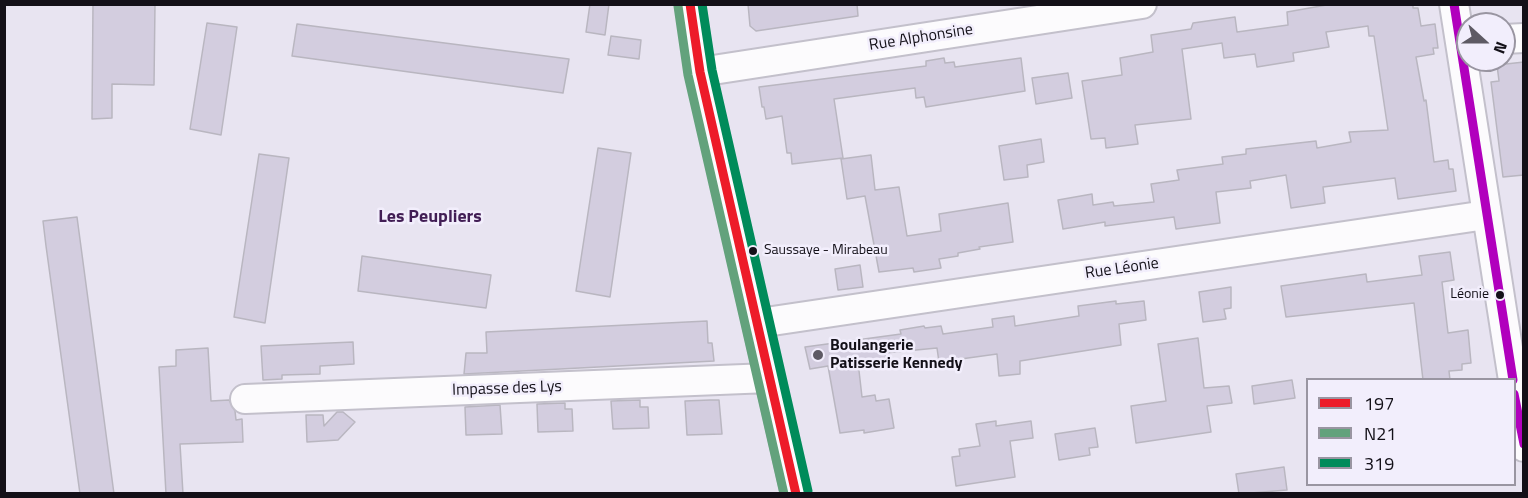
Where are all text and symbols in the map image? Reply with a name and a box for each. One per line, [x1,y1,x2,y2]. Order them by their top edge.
north arrow [1456,12,1516,72]
street label: Rue Alphonsine [868,20,974,56]
text: N [1488,38,1514,57]
district label: Les Peupliers [378,207,482,229]
place label: Saussaye - Mirabeau [764,243,888,259]
marker: Saussaye - Mirabeau [747,245,759,257]
street label: Rue Léonie [1084,254,1160,284]
place label: Léonie [1450,287,1489,303]
marker: Léonie [1494,289,1506,301]
place label: Boulangerie Patisserie Kennedy [830,336,963,374]
marker: Boulangerie Patisserie Kennedy [811,348,825,362]
street label: Impasse des Lys [452,377,562,401]
legend [1306,378,1516,486]
text: 197 [1364,390,1394,417]
text: N21 [1364,420,1396,447]
text: 319 [1364,450,1394,477]

